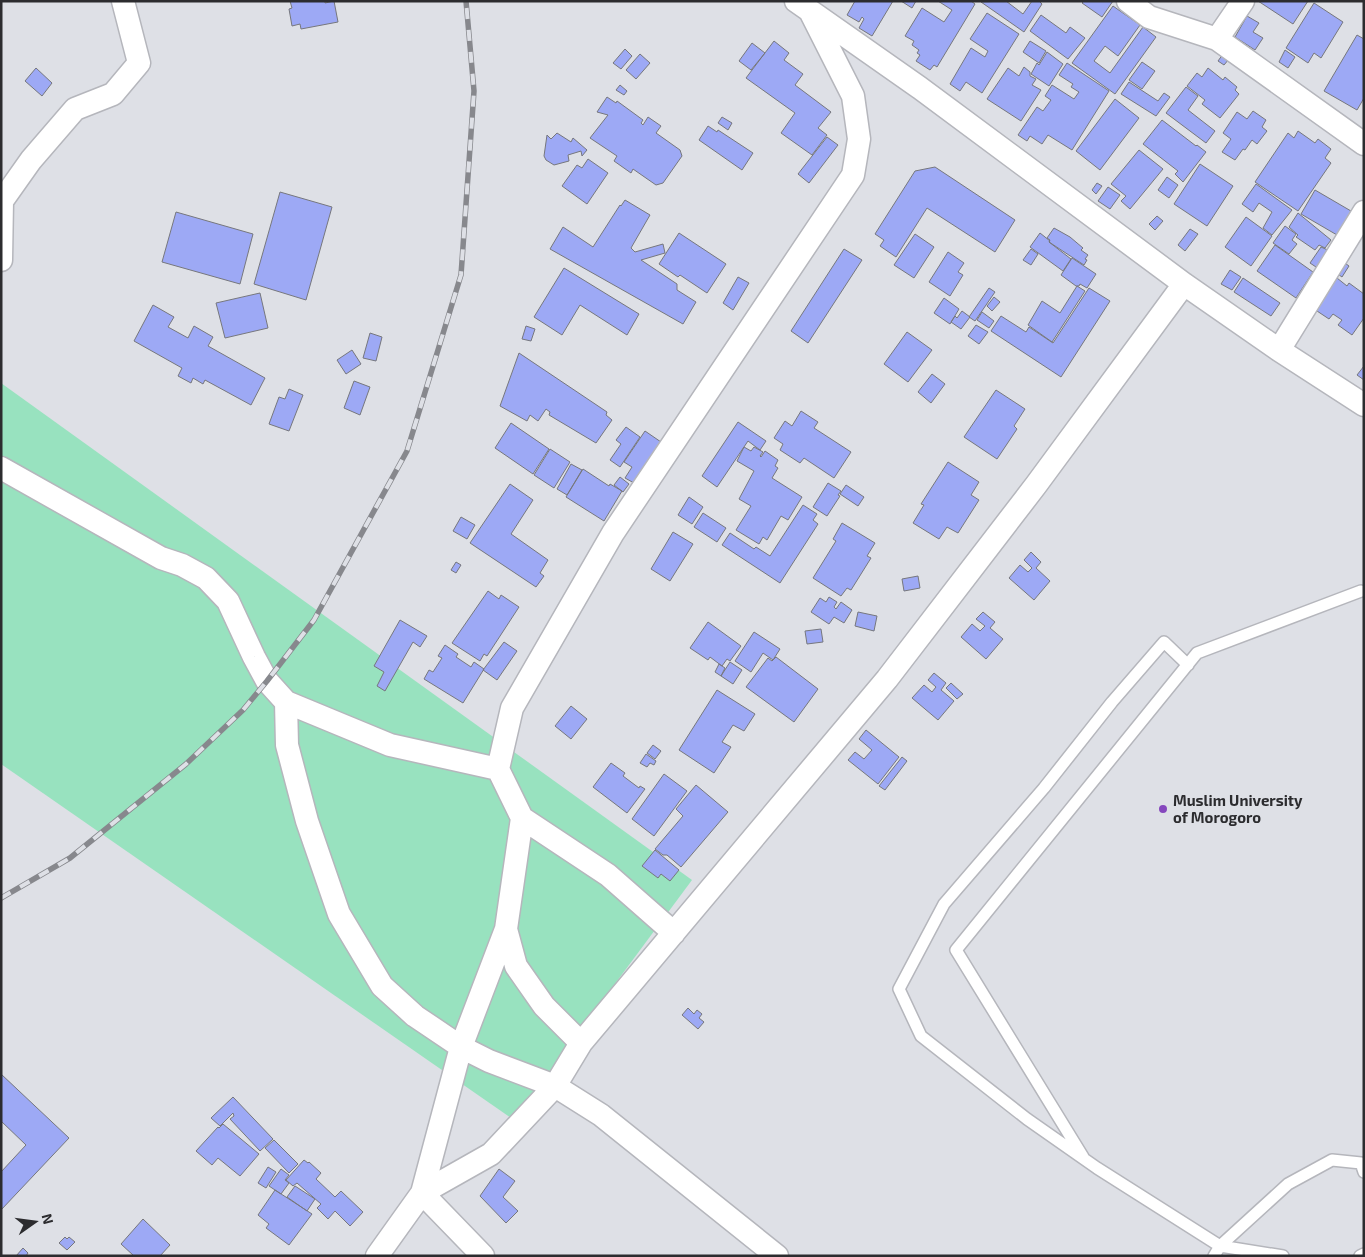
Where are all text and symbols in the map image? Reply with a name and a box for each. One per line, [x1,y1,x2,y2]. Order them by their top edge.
place label: Muslim University of Morogoro [1173,791,1303,826]
marker: Muslim University of Morogoro [1157,803,1169,815]
north arrow [10,1197,60,1247]
text: N [39,1212,58,1226]

